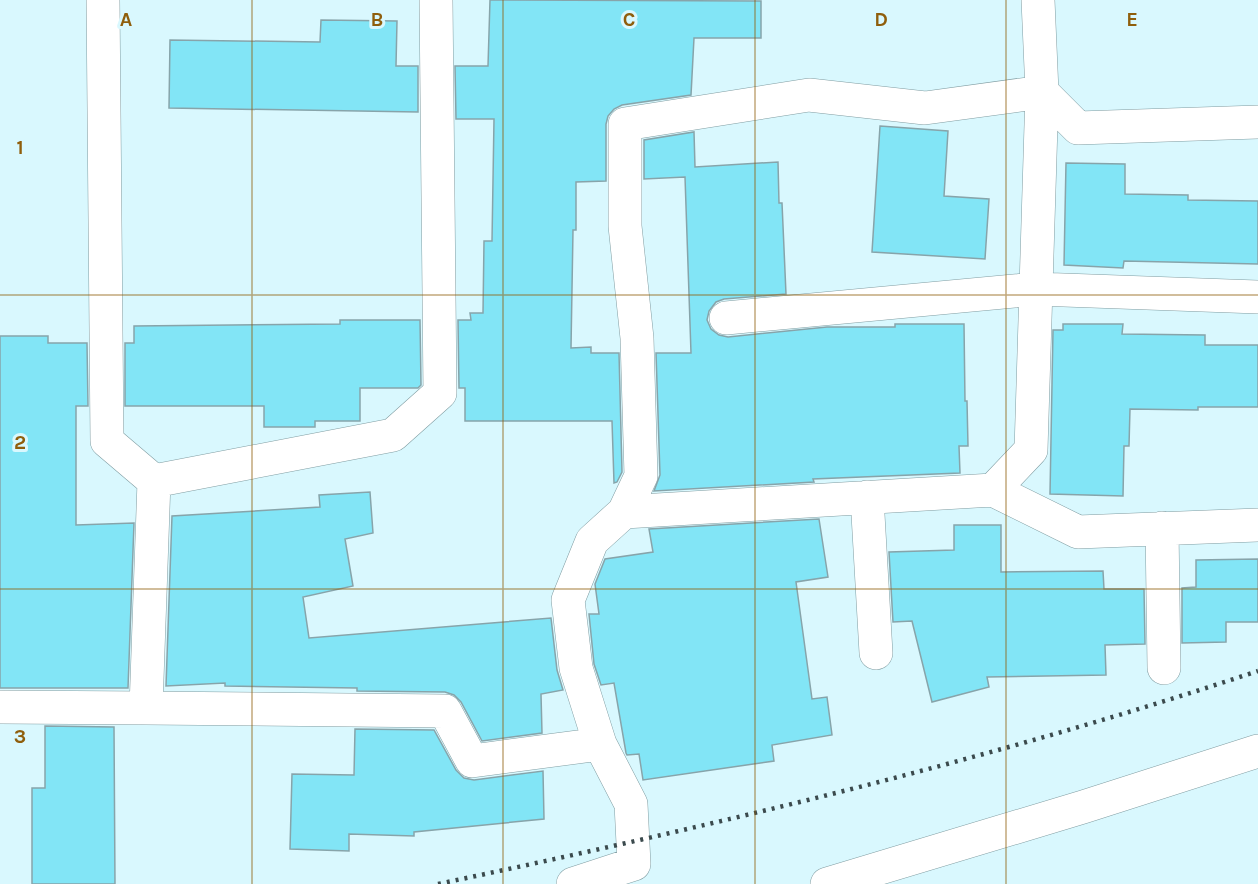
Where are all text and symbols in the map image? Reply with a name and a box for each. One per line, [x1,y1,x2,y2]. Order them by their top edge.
text: A [120,8,133,31]
text: B [371,8,383,31]
text: C [623,8,635,31]
text: D [874,8,888,31]
text: E [1126,8,1138,31]
text: 1 [16,136,24,159]
text: 2 [14,431,26,454]
text: 3 [14,725,26,748]

